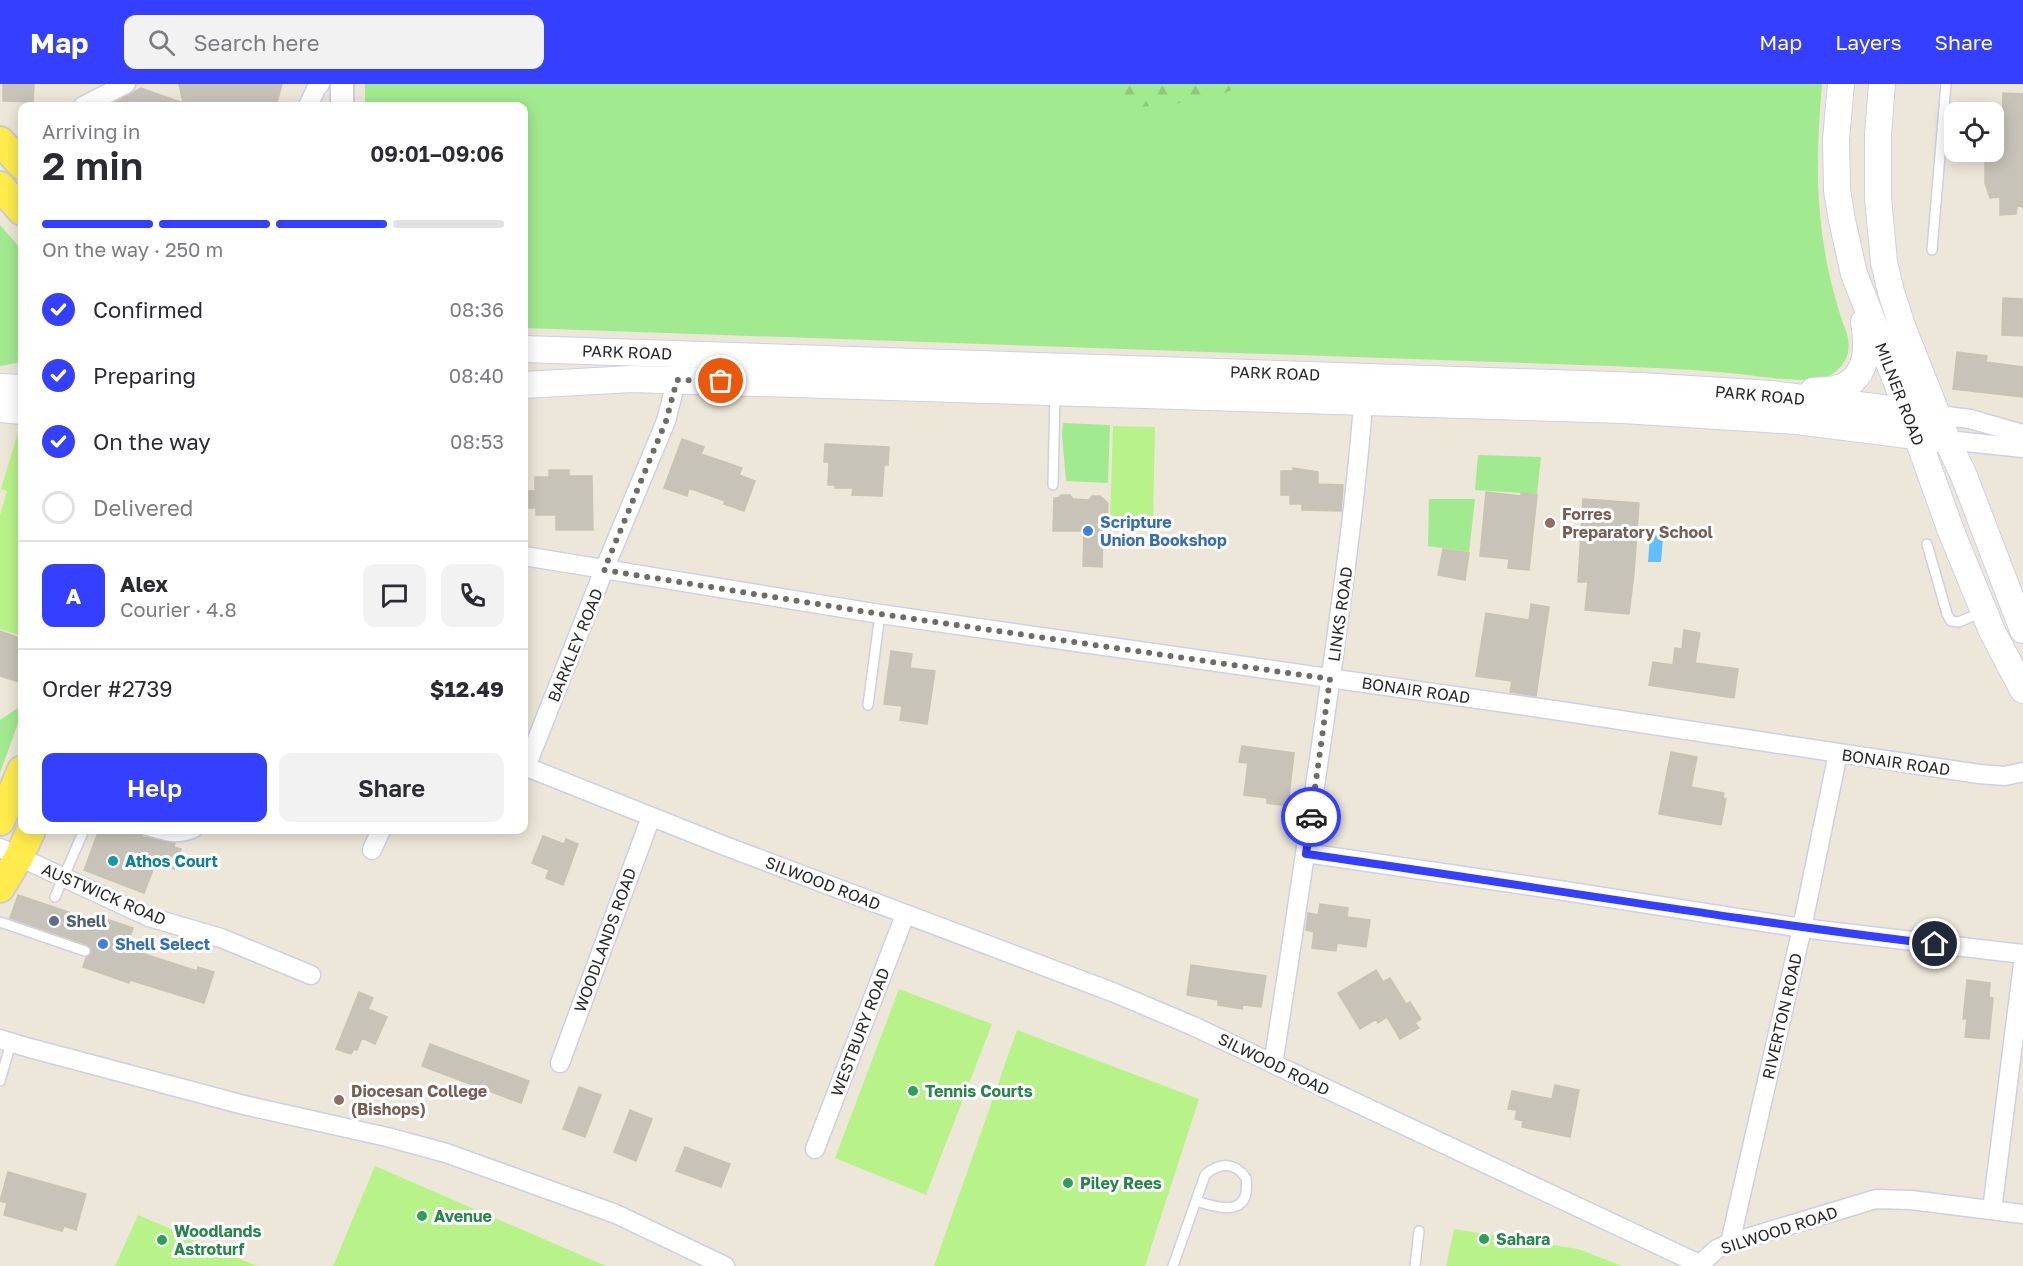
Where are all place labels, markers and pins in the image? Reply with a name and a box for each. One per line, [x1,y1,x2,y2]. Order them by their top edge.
pin [695,355,746,406]
place label: Forres Preparatory School [1562,504,1714,542]
place label: Scripture Union Bookshop [1100,512,1227,550]
marker: Forres Preparatory School [1543,516,1557,530]
marker: Scripture Union Bookshop [1081,524,1095,538]
place label: Athos Court [125,851,218,871]
marker: Athos Court [106,854,120,868]
place label: Shell [66,911,107,931]
marker: Shell [47,914,61,928]
pin [1909,918,1960,969]
place label: Shell Select [115,934,210,954]
marker: Shell Select [96,937,110,951]
place label: Diocesan College (Bishops) [351,1081,487,1119]
place label: Tennis Courts [925,1081,1033,1101]
marker: Tennis Courts [906,1084,920,1098]
marker: Diocesan College (Bishops) [332,1093,346,1107]
place label: Piley Rees [1080,1173,1162,1193]
marker: Piley Rees [1061,1176,1075,1190]
place label: Avenue [434,1206,492,1226]
marker: Avenue [415,1209,429,1223]
place label: Woodlands Astroturf [174,1221,261,1259]
place label: Sahara [1496,1229,1550,1249]
marker: Sahara [1477,1232,1491,1246]
marker: Woodlands Astroturf [155,1233,169,1247]

